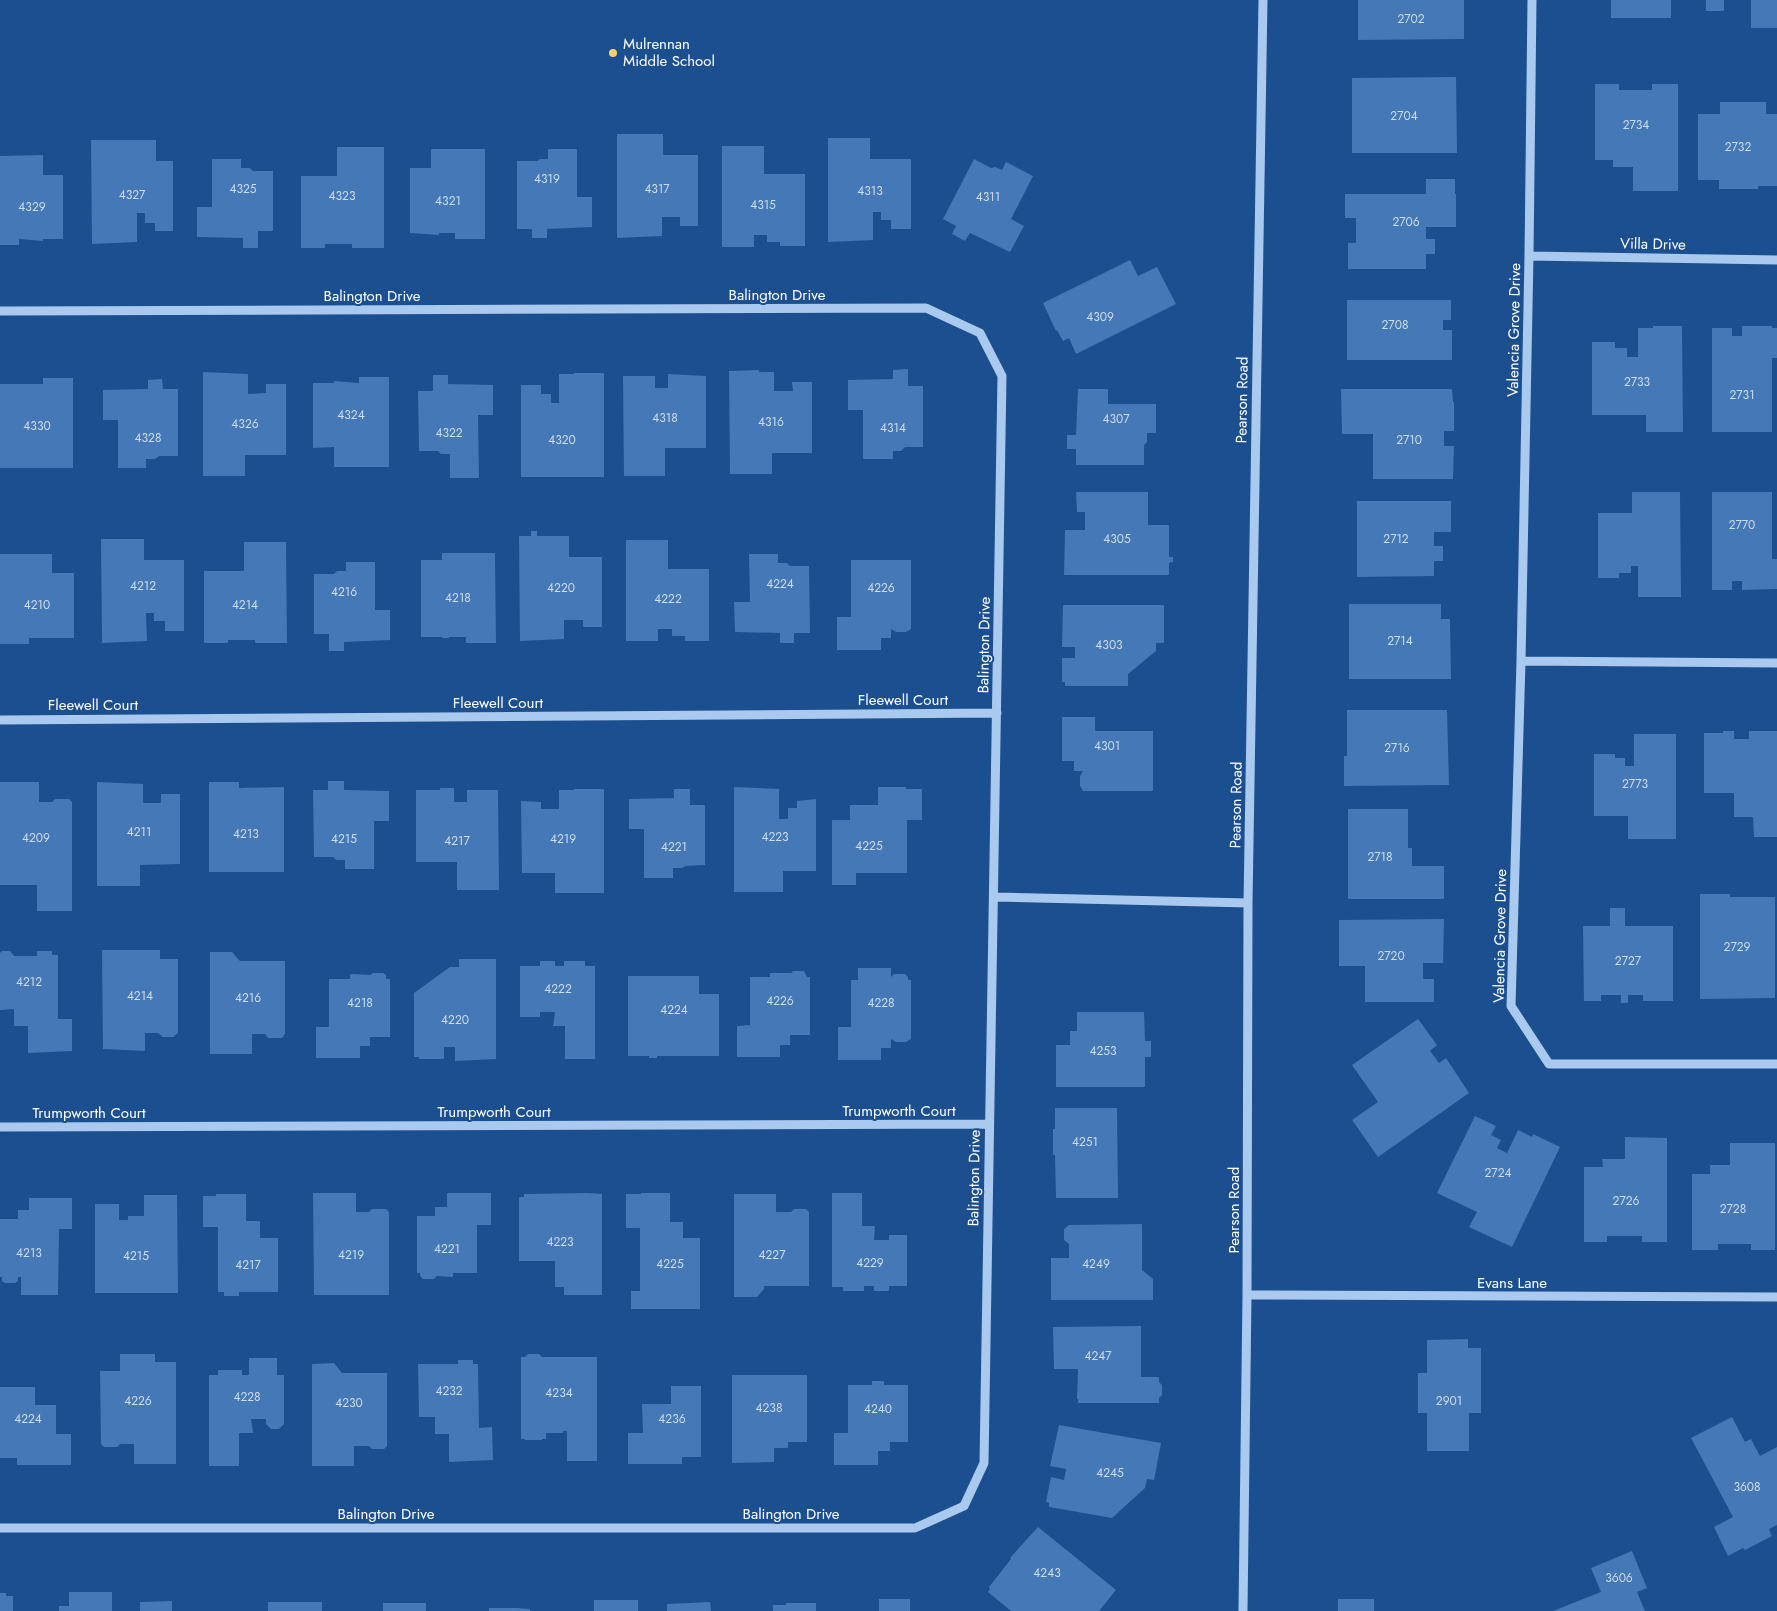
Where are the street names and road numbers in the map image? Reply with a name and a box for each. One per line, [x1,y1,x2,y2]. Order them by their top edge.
street label: Villa Drive [1620,232,1686,256]
street label: Valencia Grove Drive [1502,263,1526,397]
street label: Balington Drive [729,284,826,306]
street label: Balington Drive [324,285,421,307]
street label: Pearson Road [1230,356,1254,444]
street label: Balington Drive [972,596,996,694]
street label: Fleewell Court [858,689,949,711]
street label: Fleewell Court [453,692,544,714]
street label: Fleewell Court [48,694,139,716]
street label: Pearson Road [1224,761,1248,849]
street label: Valencia Grove Drive [1488,869,1512,1003]
street label: Trumpworth Court [842,1100,956,1122]
street label: Trumpworth Court [437,1101,551,1123]
street label: Trumpworth Court [32,1102,146,1124]
street label: Balington Drive [962,1129,986,1227]
street label: Pearson Road [1223,1167,1245,1253]
street label: Evans Lane [1477,1272,1547,1294]
street label: Balington Drive [338,1503,435,1525]
street label: Balington Drive [743,1503,840,1525]

